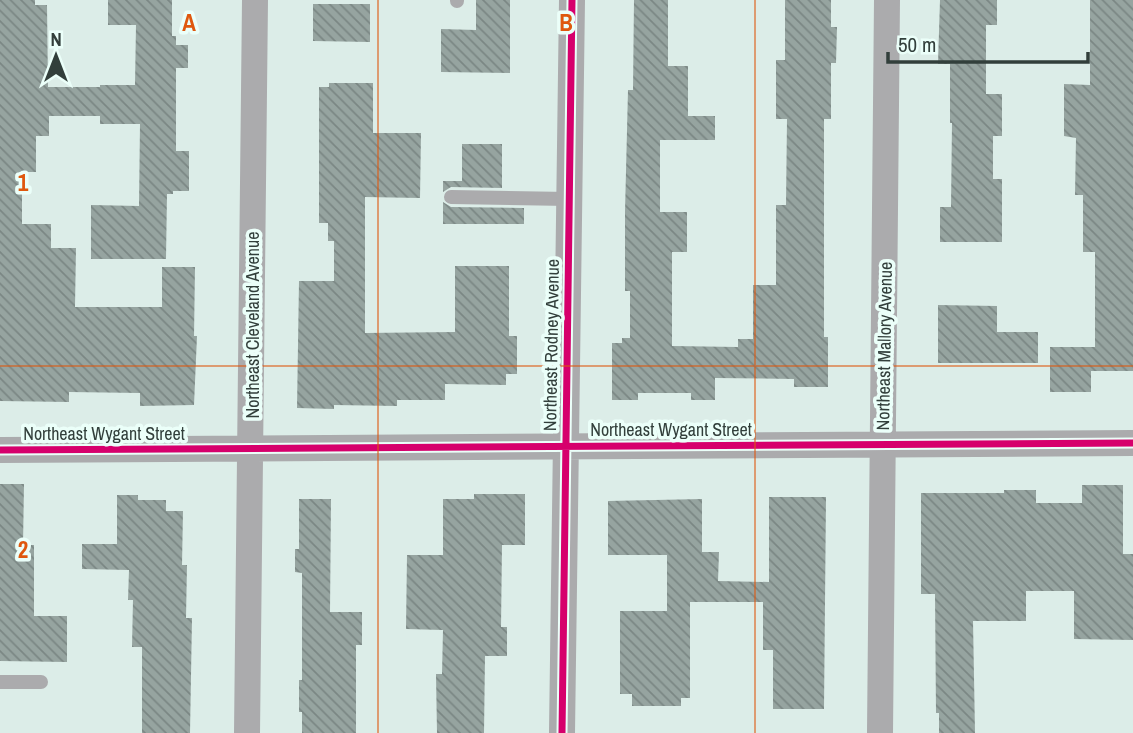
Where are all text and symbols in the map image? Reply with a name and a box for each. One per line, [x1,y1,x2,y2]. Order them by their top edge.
text: A [182,7,196,38]
text: B [559,7,573,38]
north arrow [21,21,91,91]
scale bar [888,21,1088,65]
text: N [50,26,62,52]
text: 50 m [898,30,936,59]
text: 1 [18,167,29,198]
street label: Northeast Cleveland Avenue [240,232,265,418]
street label: Northeast Rodney Avenue [537,259,565,431]
street label: Northeast Mallory Avenue [870,261,898,431]
street label: Northeast Wygant Street [590,417,752,442]
street label: Northeast Wygant Street [23,421,185,446]
text: 2 [18,534,28,565]

